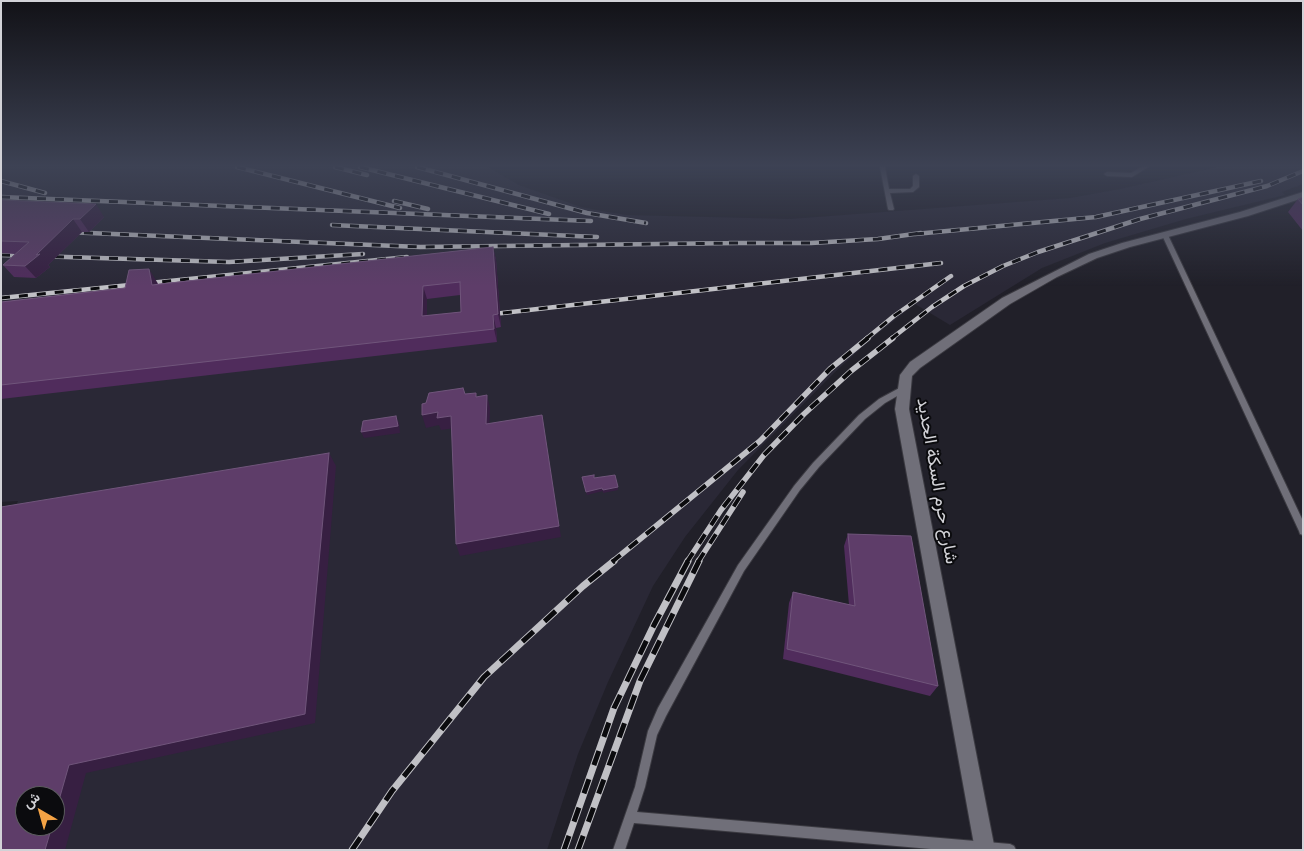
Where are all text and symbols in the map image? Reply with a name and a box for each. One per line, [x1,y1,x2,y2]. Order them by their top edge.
street label: شارع حرم السكة الحديد [912,396,962,566]
north arrow [15,786,65,836]
text: ش [19,788,44,812]

